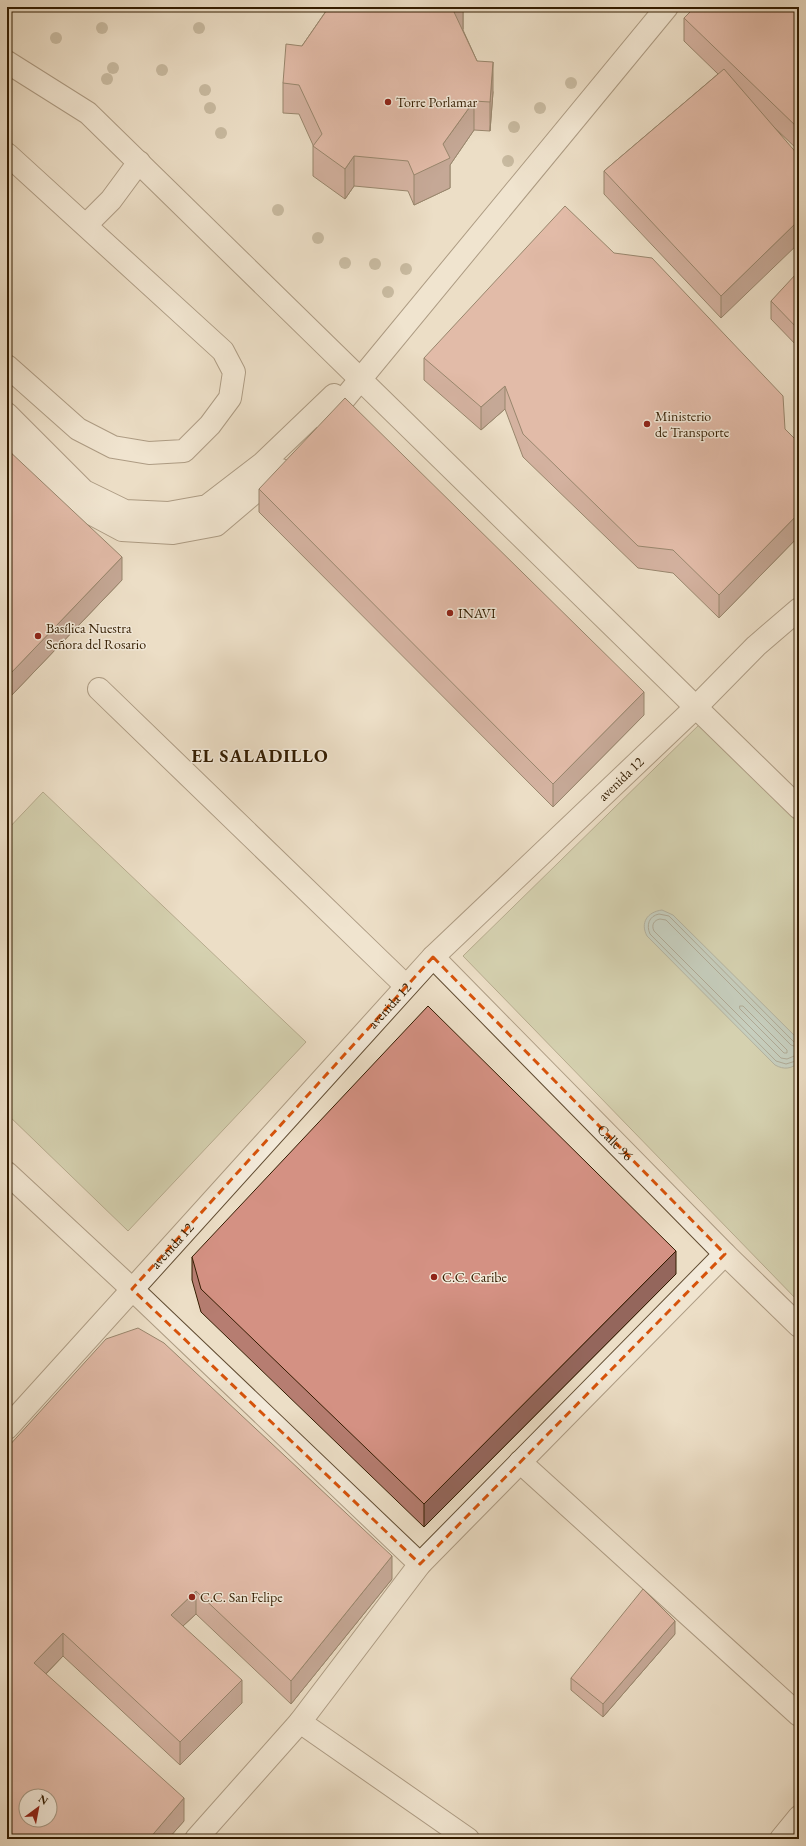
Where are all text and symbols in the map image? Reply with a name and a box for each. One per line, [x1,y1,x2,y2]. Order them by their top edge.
place label: Torre Porlamar [396,93,478,111]
marker: Torre Porlamar [383,97,393,107]
place label: Ministerio de Transporte [655,407,730,441]
marker: Ministerio de Transporte [642,419,652,429]
place label: INAVI [458,604,496,622]
marker: INAVI [445,608,455,618]
place label: Basílica Nuestra Señora del Rosario [46,619,146,653]
marker: Basílica Nuestra Señora del Rosario [33,631,43,641]
district label: EL SALADILLO [191,744,329,767]
street label: avenida 12 [594,752,647,805]
street label: avenida 12 [364,978,415,1032]
street label: Calle 96 [593,1120,637,1165]
street label: avenida 12 [146,1218,198,1273]
place label: C.C. Caribe [442,1268,508,1286]
marker: C.C. Caribe [429,1272,439,1282]
place label: C.C. San Felipe [200,1588,283,1606]
marker: C.C. San Felipe [187,1592,197,1602]
north arrow [18,1788,58,1828]
text: N [36,1791,51,1808]

